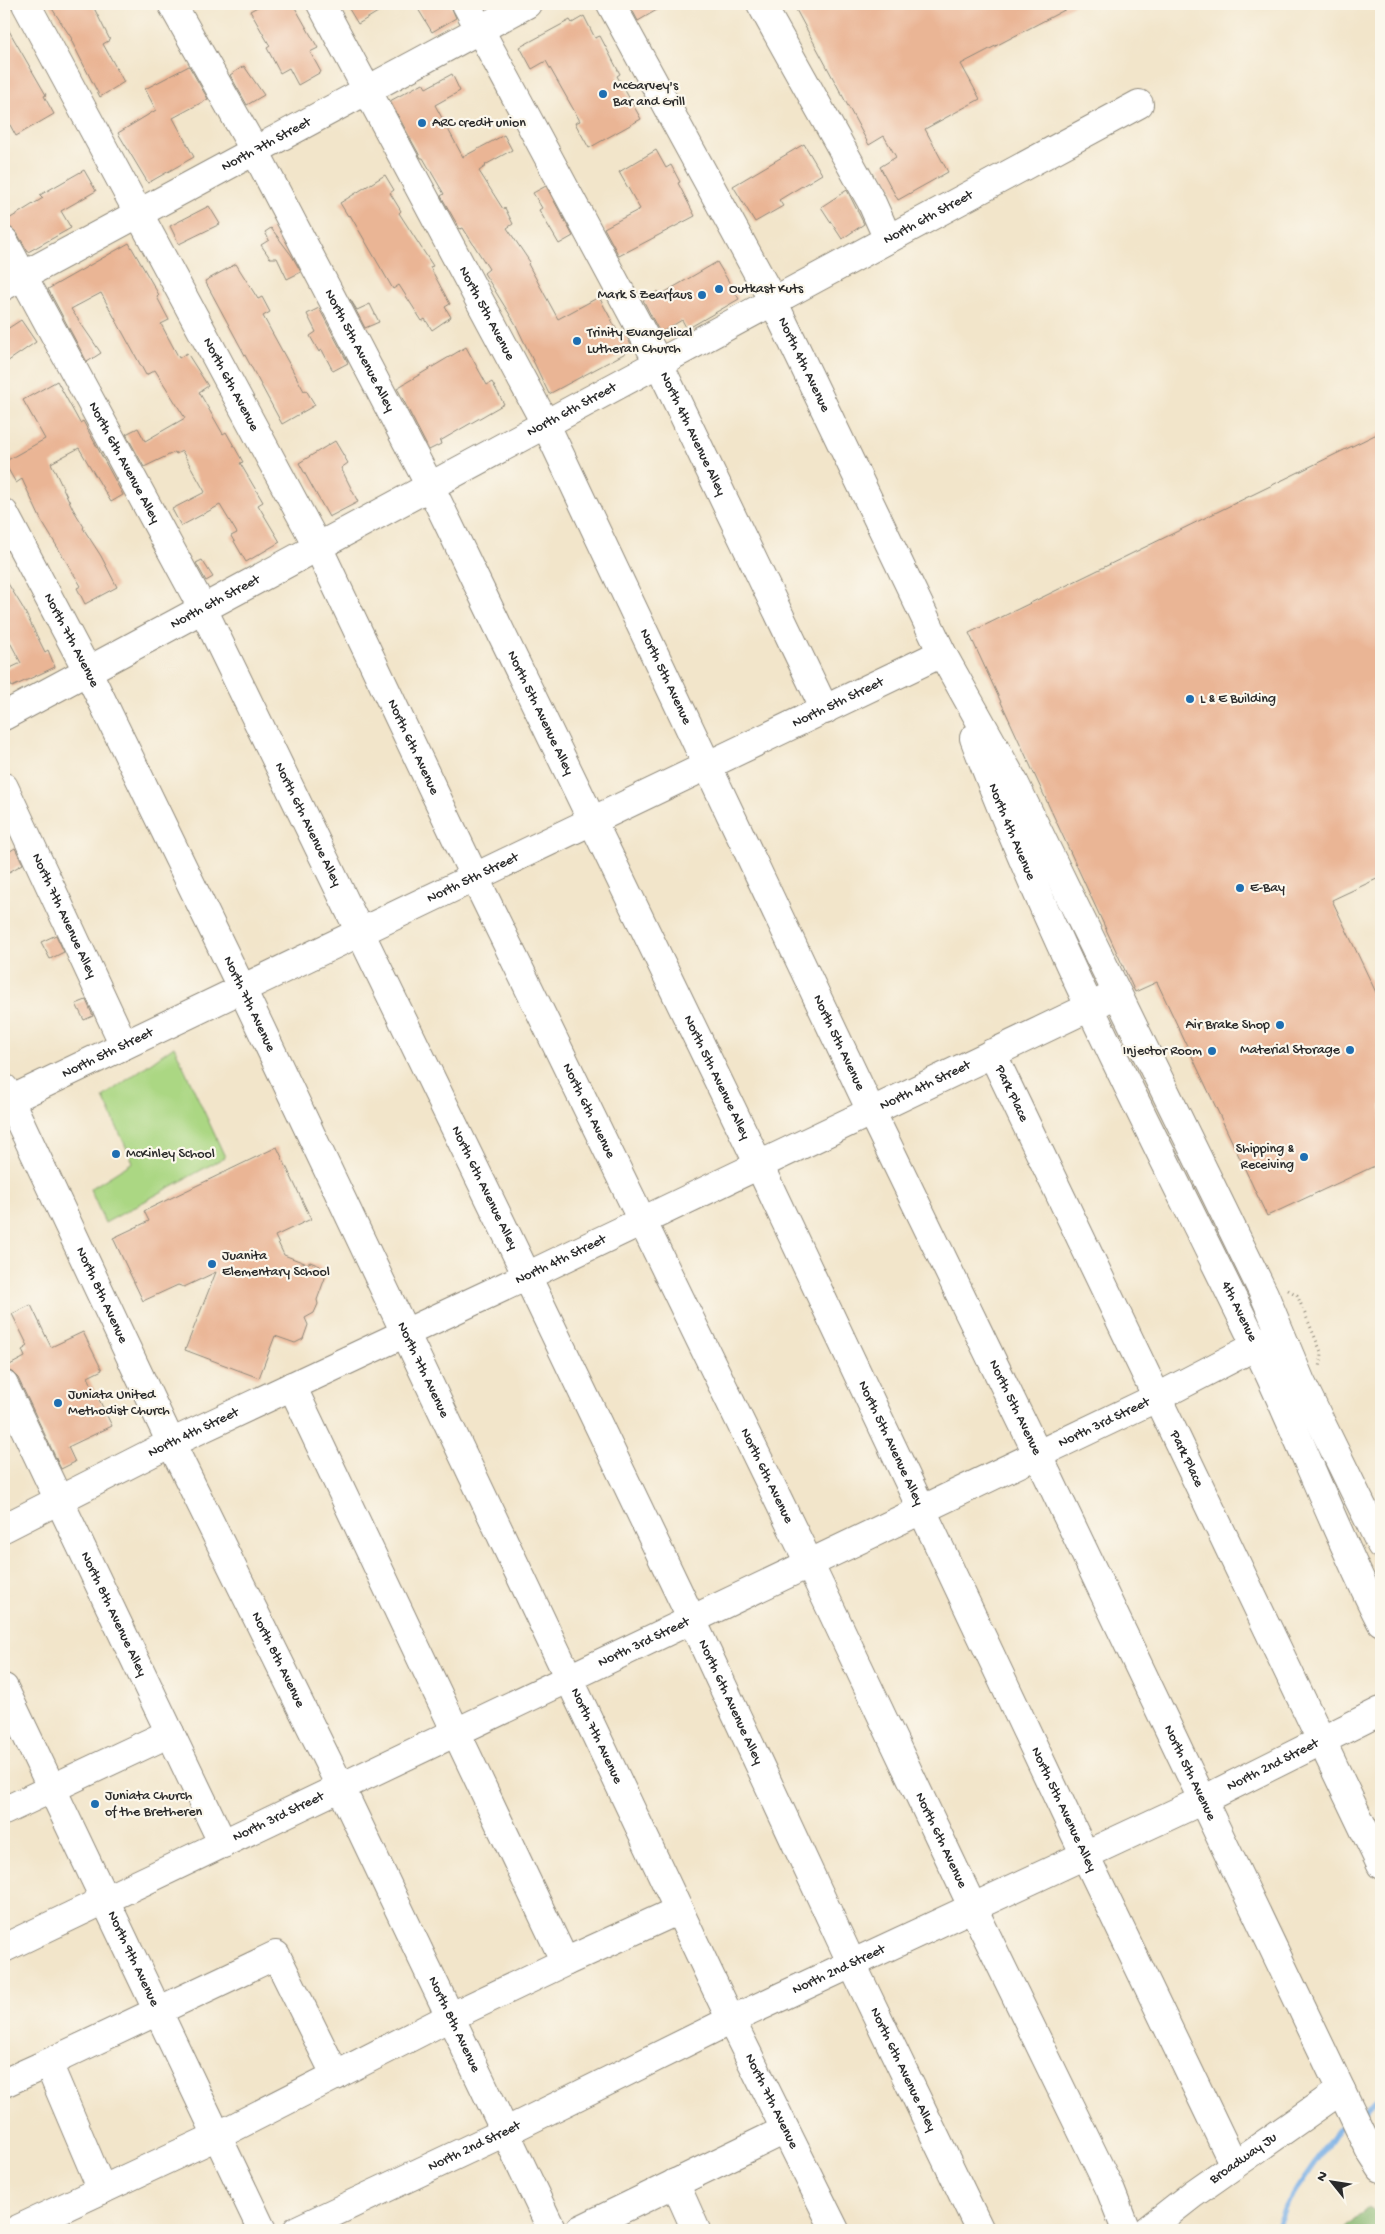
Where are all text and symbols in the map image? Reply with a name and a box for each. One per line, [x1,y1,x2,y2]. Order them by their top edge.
place label: McGarvey's Bar and Grill [612,78,685,111]
marker: McGarvey's Bar and Grill [597,88,609,100]
street label: North 7th Street [219,113,315,176]
place label: ARC credit union [432,115,526,132]
marker: ARC credit union [416,117,428,129]
street label: North 6th Street [881,186,977,249]
street label: North 5th Avenue [454,264,519,364]
place label: Outkast Kuts [729,281,804,298]
marker: Outkast Kuts [713,283,725,295]
street label: North 5th Avenue Alley [320,286,398,415]
place label: Mark S Zearfaus [597,287,693,304]
marker: Mark S Zearfaus [696,289,708,301]
street label: North 4th Avenue [774,314,834,416]
place label: Trinity Evangelical Lutheran Church [586,325,692,358]
street label: North 6th Avenue [199,335,263,435]
marker: Trinity Evangelical Lutheran Church [571,335,583,347]
street label: North 4th Avenue Alley [656,369,729,499]
street label: North 6th Street [524,378,620,441]
street label: North 6th Avenue Alley [84,399,164,526]
street label: North 6th Street [168,571,264,633]
street label: North 7th Avenue [39,590,103,691]
street label: North 5th Avenue [635,626,696,728]
street label: North 5th Avenue Alley [503,648,577,778]
street label: North 5th Street [790,673,888,732]
place label: L & E Building [1200,691,1276,708]
marker: L & E Building [1184,693,1196,705]
street label: North 6th Avenue [383,697,443,798]
street label: North 6th Avenue Alley [270,760,345,889]
street label: North 4th Avenue [984,781,1040,883]
street label: North 5th Street [424,848,522,907]
street label: North 7th Avenue Alley [28,851,100,981]
place label: E-Bay [1250,880,1285,897]
marker: E-Bay [1234,882,1246,894]
street label: North 7th Avenue [219,954,279,1055]
street label: North 5th Avenue [809,992,869,1094]
street label: North 5th Avenue Alley [679,1013,754,1142]
place label: Air Brake Shop [1186,1017,1270,1034]
marker: Air Brake Shop [1274,1019,1286,1031]
street label: North 5th Street [59,1024,157,1082]
place label: Material Storage [1240,1042,1341,1059]
place label: Injector Room [1123,1043,1202,1060]
marker: Material Storage [1344,1044,1356,1056]
marker: Injector Room [1206,1045,1218,1057]
street label: North 4th Street [877,1056,975,1115]
street label: North 6th Avenue [558,1061,619,1162]
street label: Park Place [990,1062,1033,1125]
street label: North 6th Avenue Alley [447,1123,522,1253]
place label: Shipping & Receiving [1236,1141,1295,1174]
place label: McKinley School [126,1146,215,1163]
marker: McKinley School [110,1148,122,1160]
marker: Shipping & Receiving [1298,1151,1310,1163]
street label: North 4th Street [513,1230,610,1289]
street label: North 8th Avenue [72,1244,132,1347]
place label: Juanita Elementary School [222,1248,330,1281]
marker: Juanita Elementary School [206,1258,218,1270]
street label: 4th Avenue [1217,1278,1261,1345]
street label: North 7th Avenue [393,1319,453,1421]
street label: North 5th Avenue [985,1357,1046,1459]
street label: North 5th Avenue Alley [854,1378,927,1508]
place label: Juniata United Methodist Church [68,1387,170,1420]
street label: North 3rd Street [1056,1393,1154,1452]
marker: Juniata United Methodist Church [52,1397,64,1409]
street label: North 4th Street [145,1403,243,1462]
street label: North 6th Avenue [736,1425,797,1527]
street label: Park Place [1165,1427,1208,1491]
street label: North 8th Avenue Alley [76,1549,150,1680]
street label: North 8th Avenue [247,1609,309,1711]
street label: North 3rd Street [595,1613,693,1672]
street label: North 6th Avenue Alley [694,1637,767,1767]
street label: North 7th Avenue [566,1685,627,1787]
street label: North 5th Avenue [1160,1722,1220,1824]
street label: North 2nd Street [1224,1734,1323,1795]
street label: North 5th Avenue Alley [1027,1744,1100,1875]
street label: North 3rd Street [230,1787,328,1846]
place label: Juniata Church of the Bretheren [105,1788,203,1821]
street label: North 6th Avenue [911,1790,971,1892]
marker: Juniata Church of the Bretheren [89,1798,101,1810]
street label: North 9th Avenue [103,1908,163,2010]
street label: North 2nd Street [790,1940,889,1999]
street label: North 8th Avenue [424,1974,484,2076]
street label: North 6th Avenue Alley [866,2005,940,2135]
street label: North 7th Avenue [741,2051,802,2152]
street label: North 2nd Street [425,2117,525,2176]
street label: Broadway Ju [1206,2129,1281,2189]
north arrow [1308,2156,1358,2206]
text: N [1313,2169,1333,2185]

